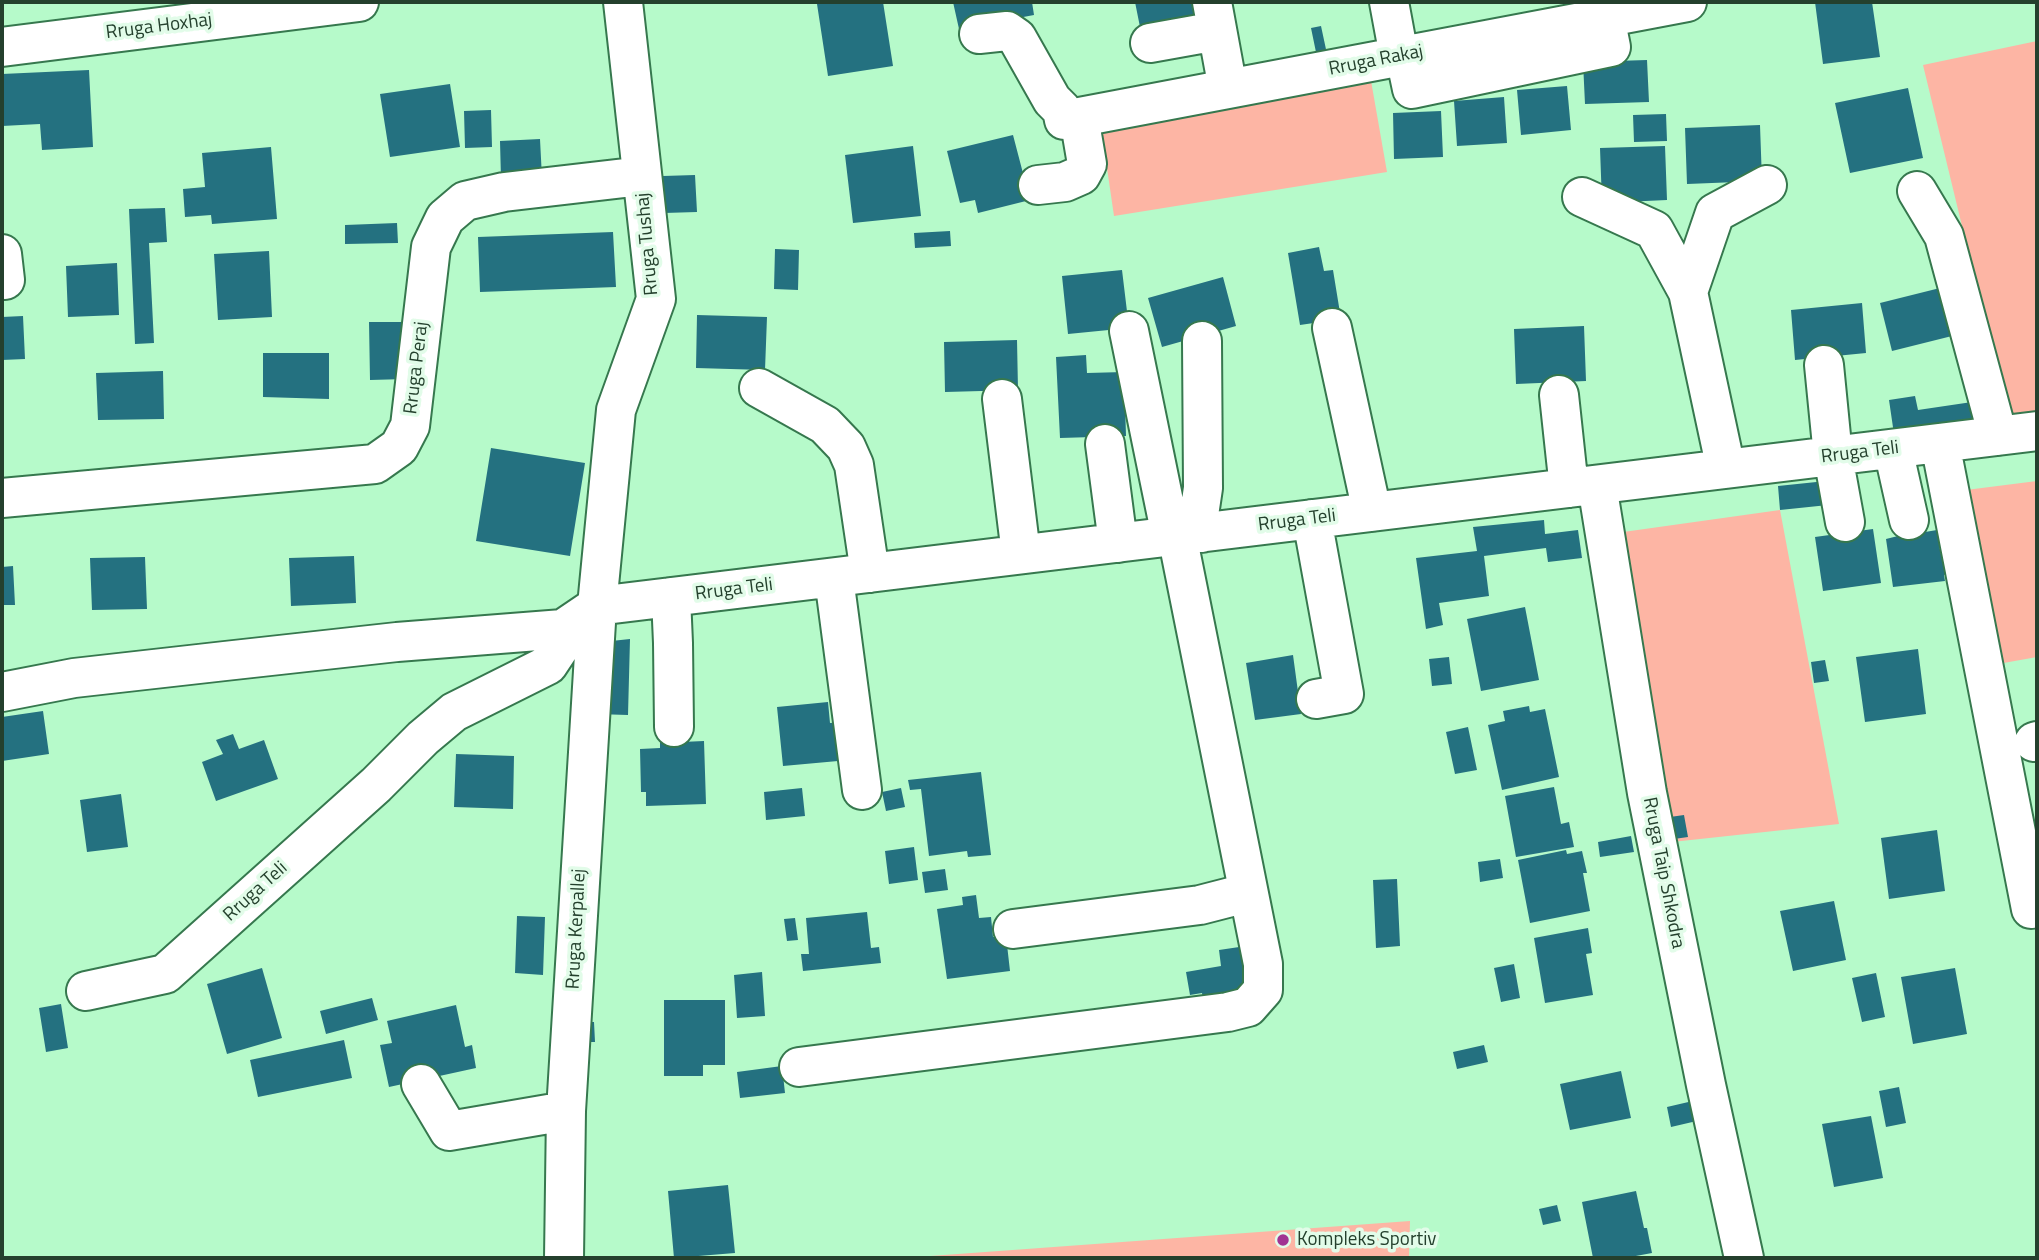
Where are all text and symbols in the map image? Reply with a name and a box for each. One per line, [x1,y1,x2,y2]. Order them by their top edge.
street label: Rruga Hoxhaj [105,9,213,45]
street label: Rruga Rakaj [1327,41,1425,81]
street label: Rruga Tushaj [632,192,664,296]
street label: Rruga Peraj [400,321,434,415]
street label: Rruga Teli [1820,437,1900,469]
street label: Rruga Teli [1257,505,1337,537]
street label: Rruga Teli [694,574,774,606]
street label: Rruga Taip Shkodra [1637,795,1689,951]
street label: Rruga Teli [219,857,293,927]
street label: Rruga Kerpallej [562,868,592,990]
place label: Kompleks Sportiv [1297,1229,1436,1251]
marker: Kompleks Sportiv [1275,1232,1291,1248]

